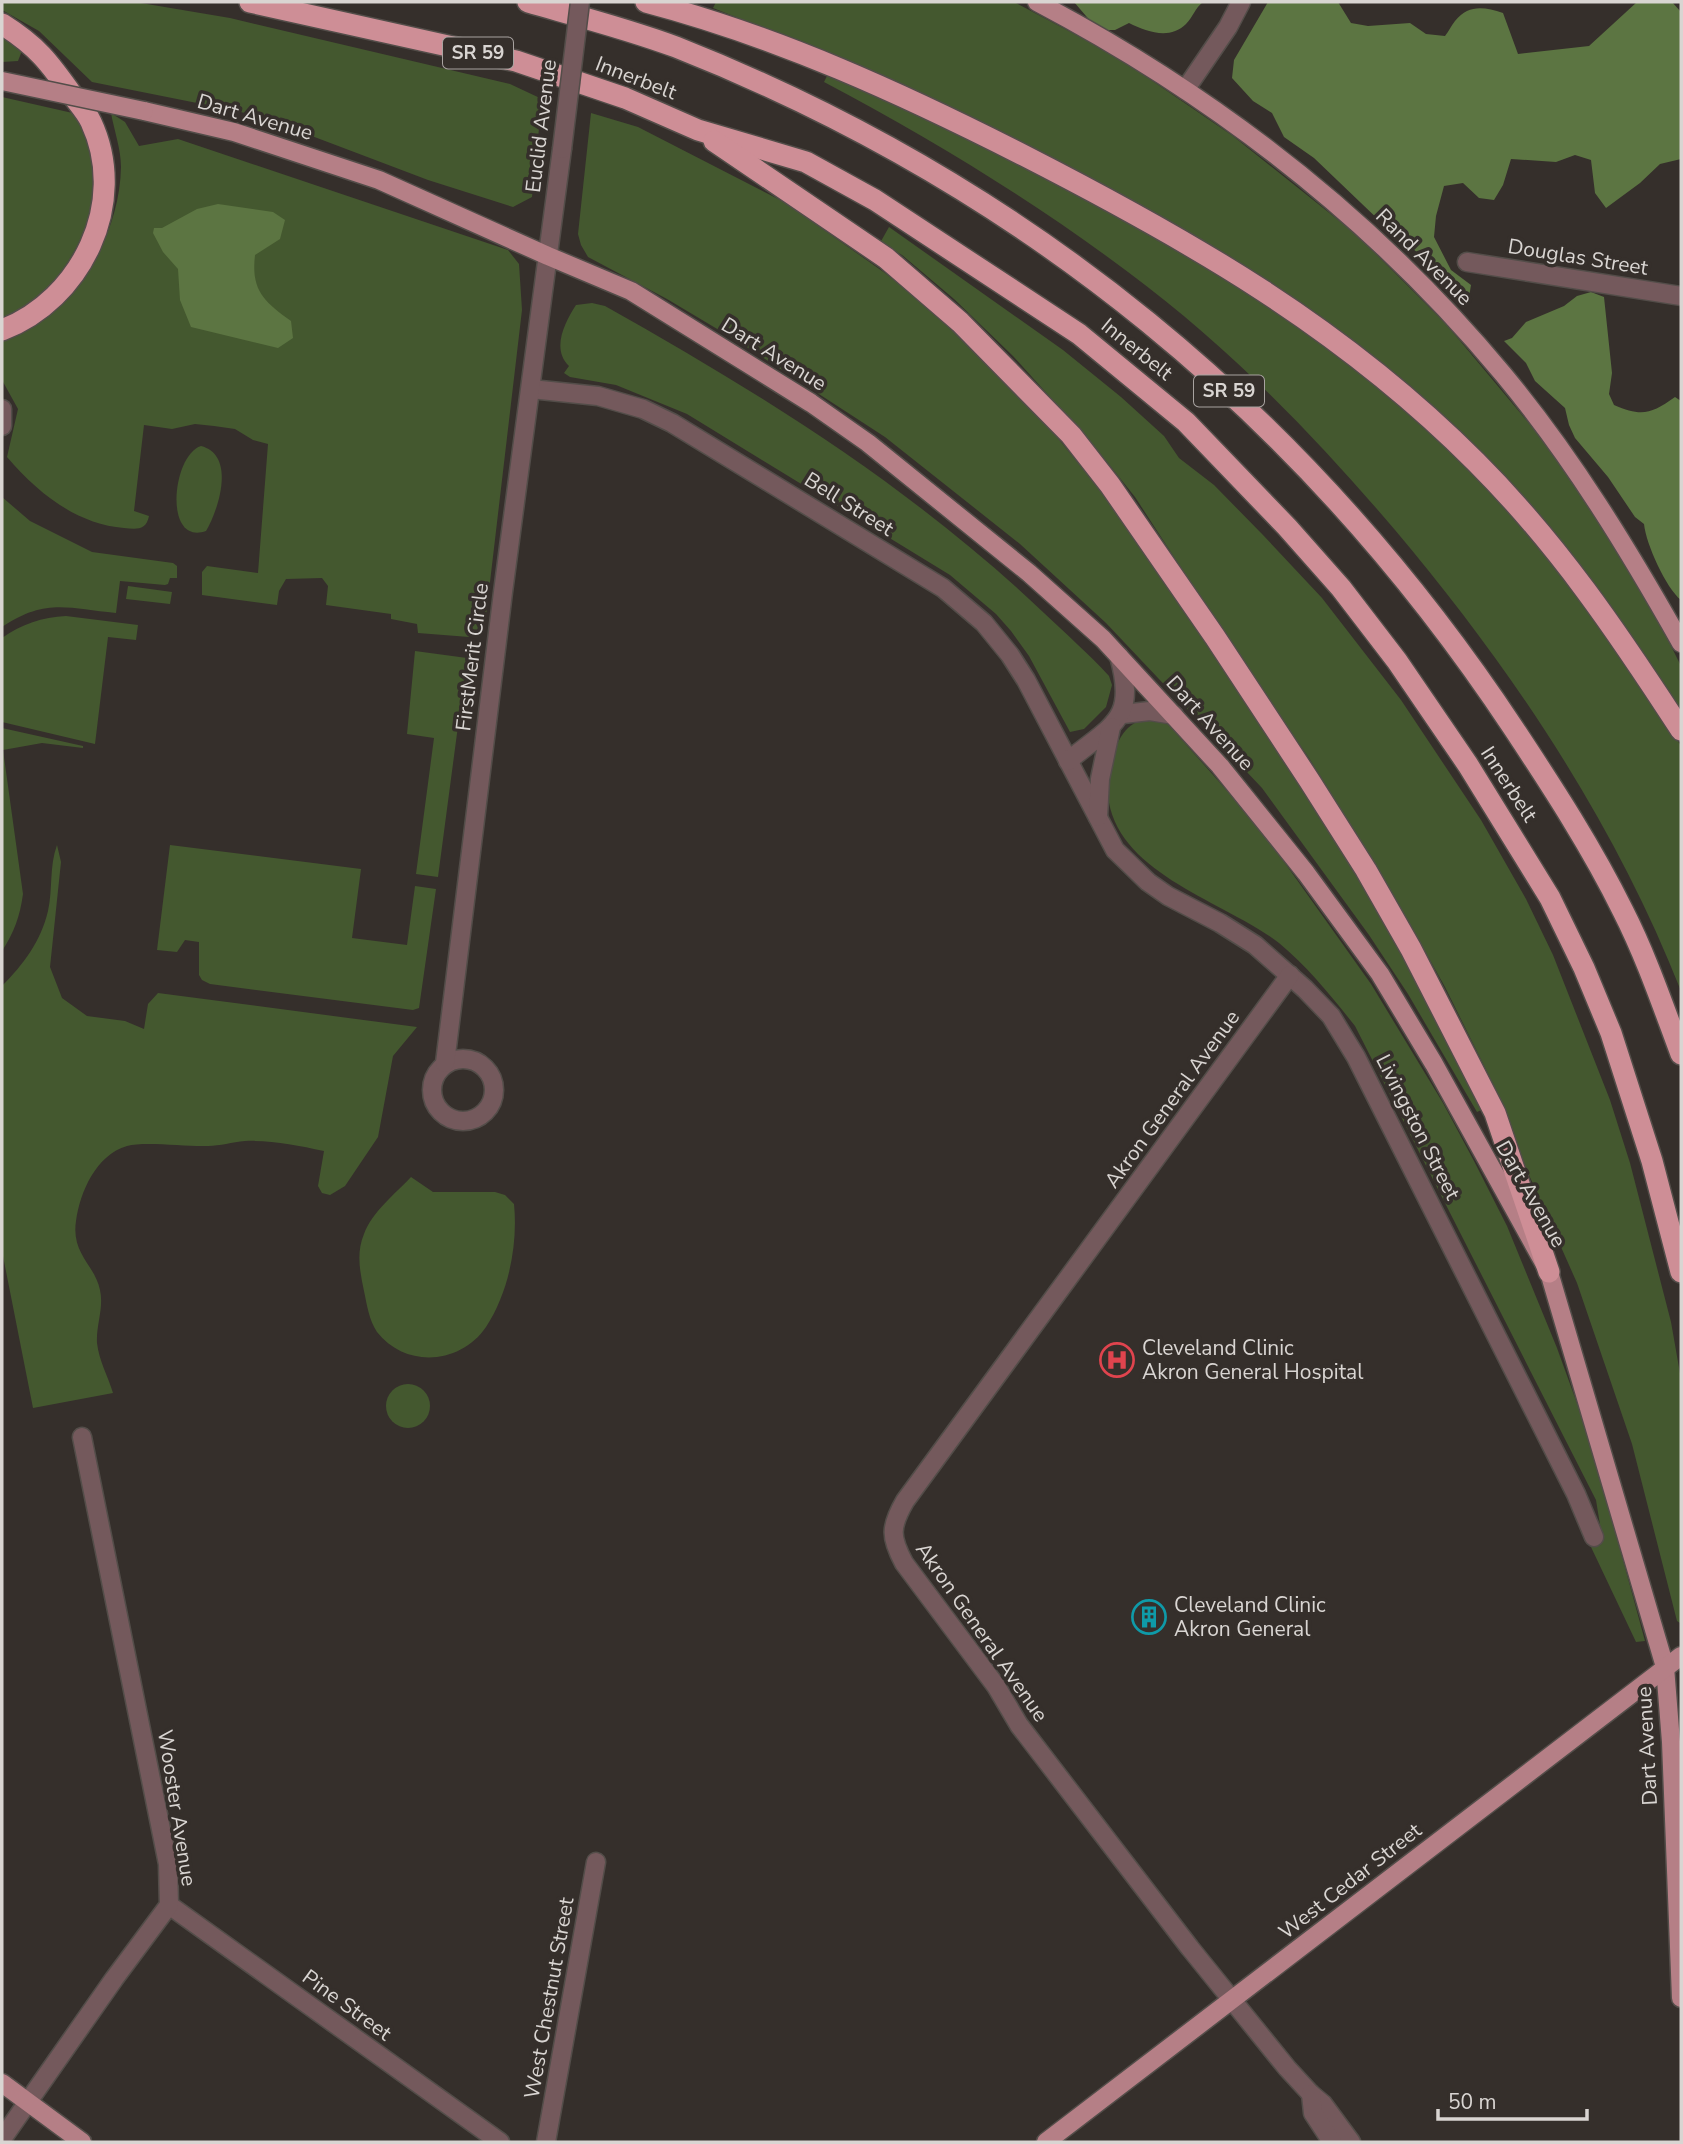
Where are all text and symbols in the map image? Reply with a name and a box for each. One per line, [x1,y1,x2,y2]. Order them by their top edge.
road number: SR 59 [443,38,513,68]
street label: Innerbelt [591,50,681,106]
street label: Euclid Avenue [519,58,563,194]
street label: Dart Avenue [194,87,316,147]
street label: Rand Avenue [1369,202,1479,312]
street label: Douglas Street [1506,232,1651,282]
street label: Dart Avenue [716,311,832,397]
street label: Innerbelt [1095,311,1179,387]
road number: SR 59 [1194,376,1264,406]
street label: Bell Street [799,465,900,543]
street label: FirstMerit Circle [449,581,495,733]
street label: Dart Avenue [1160,669,1260,777]
street label: Innerbelt [1474,741,1544,828]
street label: Akron General Avenue [1098,1004,1246,1194]
street label: Livingston Street [1369,1049,1467,1205]
street label: Dart Avenue [1489,1135,1573,1253]
place label: Cleveland Clinic Akron General Hospital [1142,1334,1364,1386]
hospital icon: Cleveland Clinic Akron General Hospital [1098,1341,1136,1379]
street label: Akron General Avenue [909,1537,1055,1727]
place label: Cleveland Clinic Akron General [1174,1591,1326,1643]
building icon: Cleveland Clinic Akron General [1130,1598,1168,1636]
street label: Dart Avenue [1630,1686,1664,1806]
street label: Wooster Avenue [151,1728,203,1888]
street label: West Cedar Street [1273,1816,1428,1946]
street label: West Chestnut Street [517,1894,581,2101]
street label: Pine Street [297,1963,398,2047]
scale bar [1438,2078,1587,2122]
text: 50 m [1448,2088,1497,2116]

